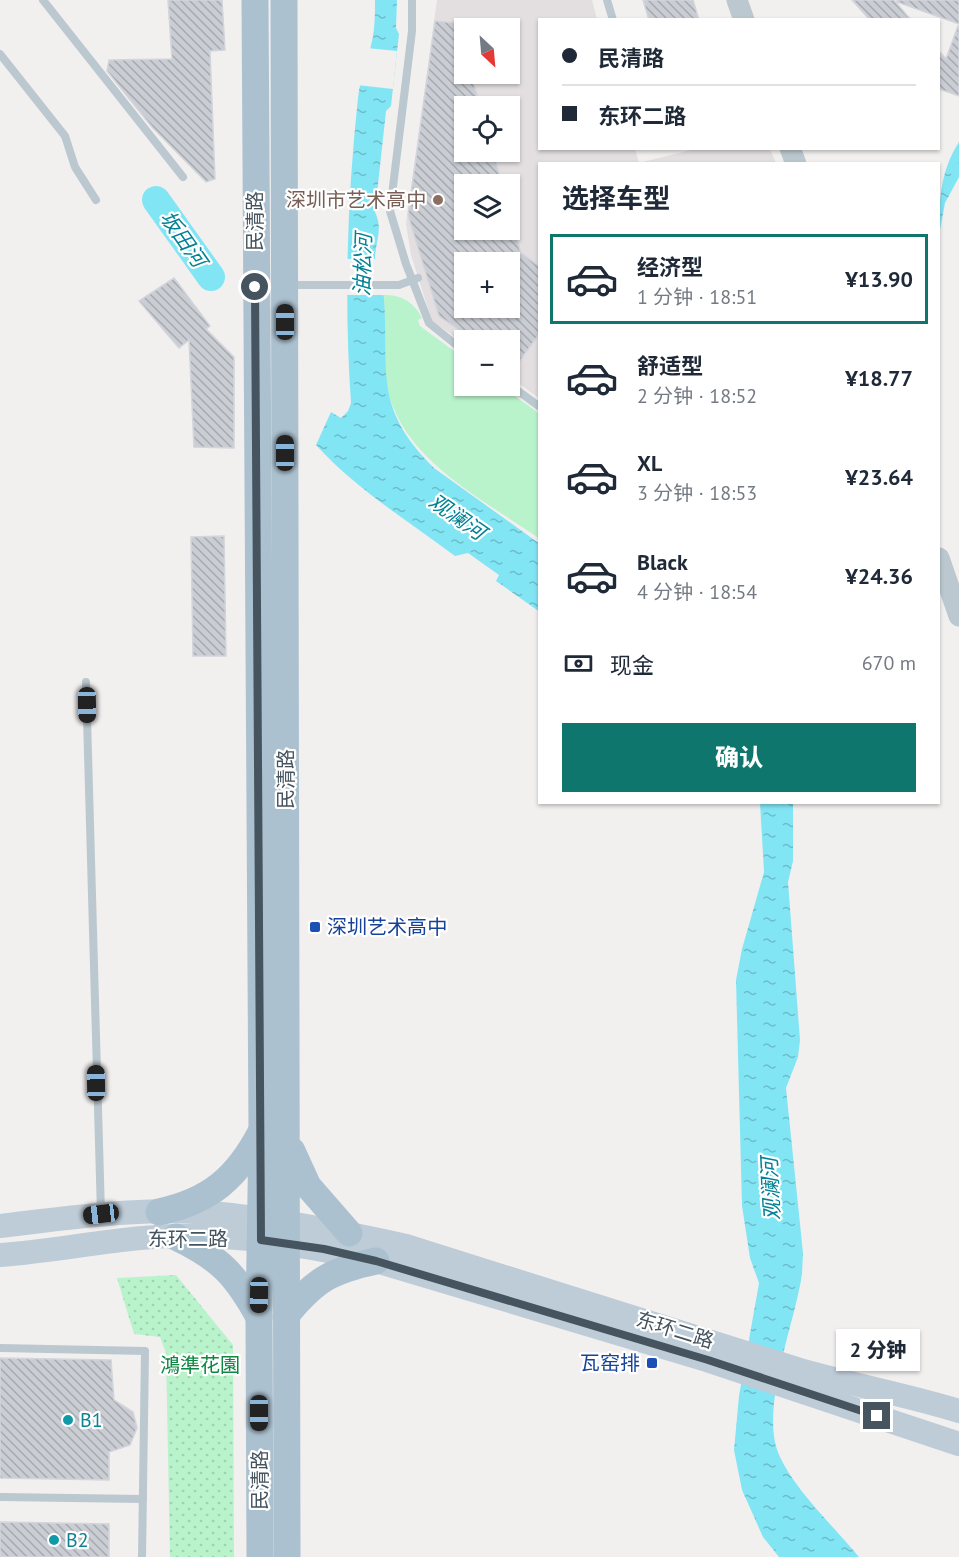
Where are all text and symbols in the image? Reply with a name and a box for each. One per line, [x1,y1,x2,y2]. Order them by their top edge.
north arrow [454,18,520,84]
map controls [454,18,520,396]
text: 民清路 [598,44,664,72]
button: locate [454,96,520,162]
text: 东环二路 [598,102,686,130]
button: layers [454,174,520,240]
text: 选择车型 [562,181,670,215]
place label: 深圳市艺术高中 [286,187,426,213]
street label: 民清路 [242,191,268,251]
marker: 深圳市艺术高中 [431,193,445,207]
water label: 坂田河 [154,205,215,276]
water label: 油松河 [348,229,377,297]
button: + [454,252,520,318]
icon: car [565,252,619,306]
text: 经济型 [637,253,703,281]
text: ¥13.90 [845,265,913,293]
route start [241,273,268,300]
text: 1 分钟 · 18:51 [637,284,757,310]
car [276,304,294,340]
button: − [454,330,520,396]
icon: car [565,351,619,405]
text: 舒适型 [637,352,703,380]
text: ¥18.77 [845,364,913,392]
text: 2 分钟 · 18:52 [637,383,757,409]
car [276,435,294,471]
text: XL [637,449,662,477]
icon: car [565,450,619,504]
text: ¥23.64 [845,463,913,491]
text: 3 分钟 · 18:53 [637,480,757,506]
water label: 观澜河 [424,487,494,548]
text: Black [637,548,688,576]
icon: car [565,549,619,603]
text: ¥24.36 [845,562,913,590]
text: 4 分钟 · 18:54 [637,579,757,605]
icon: cash [562,647,595,680]
text: 670 m [862,650,916,676]
text: 现金 [610,651,654,679]
car [78,687,96,723]
button: 确认 [562,723,916,792]
street label: 民清路 [273,749,299,809]
place label: 深圳艺术高中 [327,914,447,940]
marker: 深圳艺术高中 [308,920,322,934]
car [87,1065,105,1101]
water label: 观澜河 [755,1153,786,1221]
car [82,1203,120,1225]
street label: 东环二路 [148,1226,228,1252]
car [250,1277,268,1313]
street label: 东环二路 [633,1306,717,1354]
callout: 2 分钟 [835,1329,919,1371]
text: 2 分钟 [850,1337,906,1363]
place label: 瓦窑排 [580,1350,640,1376]
park label: 鴻準花園 [160,1352,240,1378]
marker: 瓦窑排 [645,1356,659,1370]
car [250,1395,268,1431]
route end [863,1402,890,1429]
place label: B1 [80,1407,103,1433]
marker: B1 [61,1413,75,1427]
street label: 民清路 [247,1450,273,1510]
place label: B2 [66,1527,89,1553]
marker: B2 [47,1533,61,1547]

